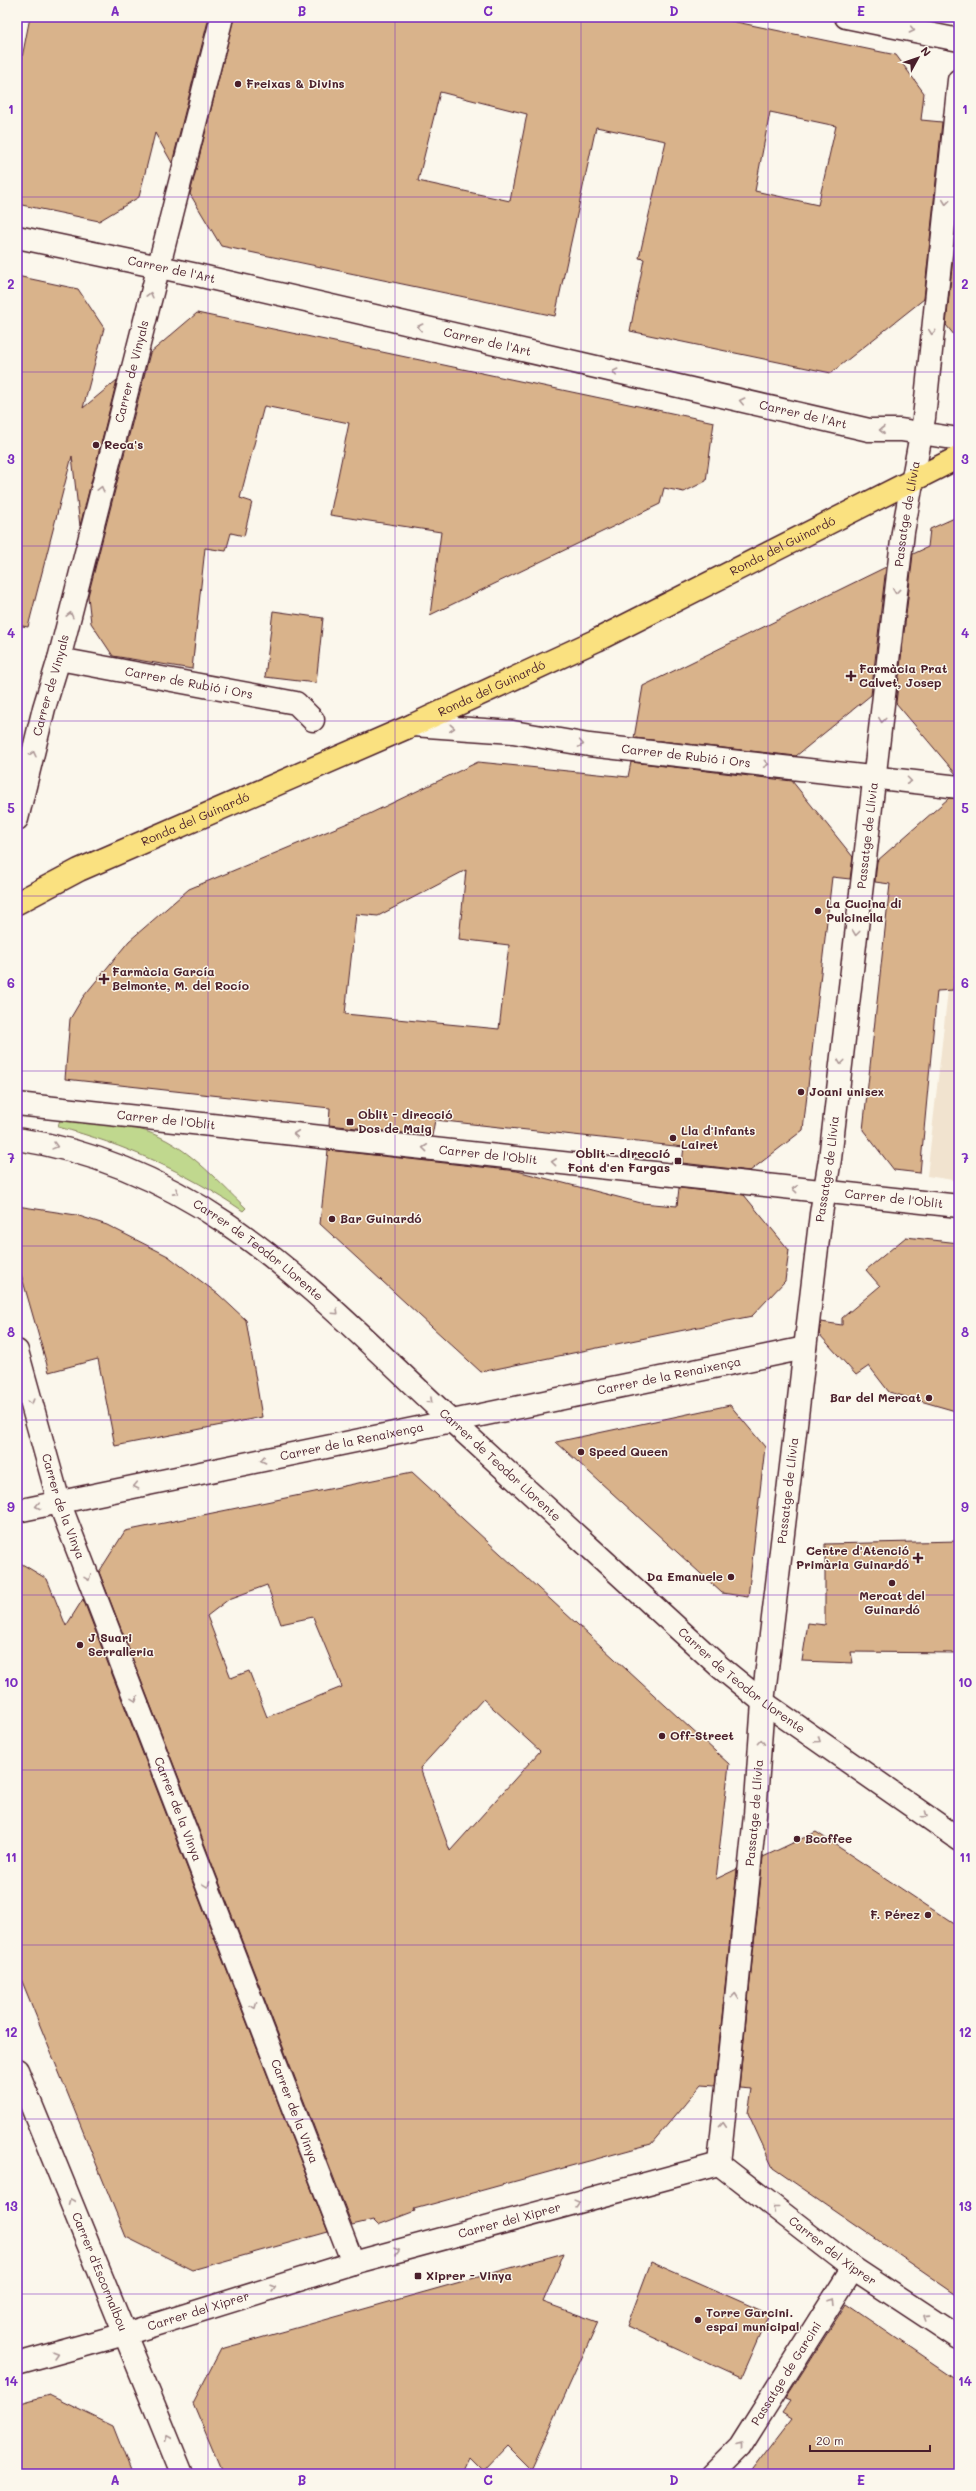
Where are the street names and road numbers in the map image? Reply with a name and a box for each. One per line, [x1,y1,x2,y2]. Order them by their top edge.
street label: Carrer de l'Art [126,252,217,286]
street label: Carrer de Vinyals [110,318,152,424]
street label: Carrer de l'Art [442,323,533,359]
street label: Carrer de l'Art [758,396,849,432]
street label: Passatge de Llívia [890,460,923,568]
street label: Ronda del Guinardó [727,512,838,579]
street label: Carrer de Vinyals [28,632,72,738]
street label: Ronda del Guinardó [435,656,547,719]
street label: Carrer de Rubió i Ors [124,662,254,702]
street label: Carrer de Rubió i Ors [621,740,752,770]
street label: Passatge de Llívia [853,781,881,889]
street label: Ronda del Guinardó [138,788,251,849]
street label: Carrer de l'Oblit [116,1106,216,1132]
street label: Passatge de Llívia [811,1115,842,1223]
street label: Carrer de l'Oblit [438,1141,539,1167]
street label: Carrer de l'Oblit [844,1185,944,1211]
street label: Carrer de Teodor Llorente [190,1195,327,1304]
street label: Carrer de la Renaixença [596,1352,742,1398]
street label: Carrer de Teodor Llorente [436,1404,565,1524]
street label: Carrer de la Renaixença [278,1418,425,1463]
street label: Passatge de Llívia [773,1436,801,1545]
street label: Carrer de la Vinya [39,1451,89,1561]
street label: Carrer de Teodor Llorente [675,1623,809,1736]
street label: Carrer de la Vinya [151,1754,206,1863]
street label: Passatge de Llívia [741,1759,766,1867]
street label: Carrer de la Vinya [268,2057,323,2165]
street label: Carrer del Xiprer [456,2198,562,2241]
street label: Carrer d'Escornalbou [69,2210,132,2333]
street label: Carrer del Xiprer [786,2212,880,2288]
street label: Carrer del Xiprer [145,2287,251,2334]
street label: Passatge de Garcini [747,2318,824,2428]

